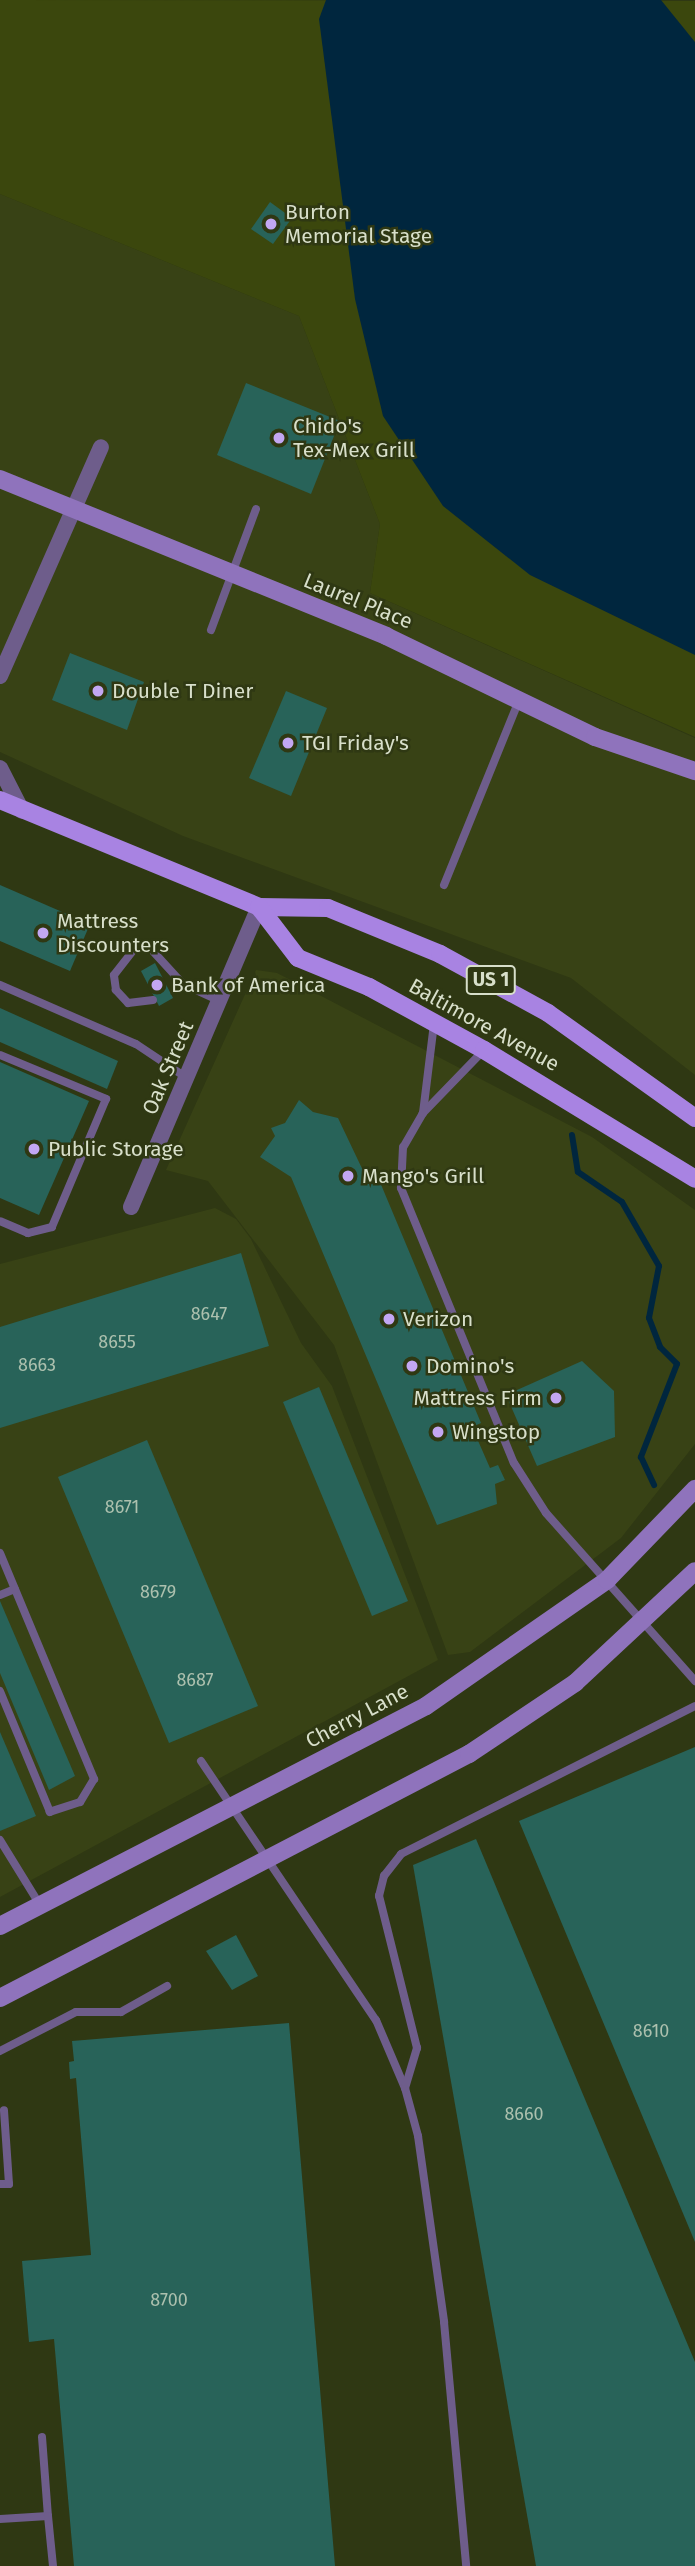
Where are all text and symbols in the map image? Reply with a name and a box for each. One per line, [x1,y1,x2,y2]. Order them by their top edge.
place label: Burton Memorial Stage [285,199,432,249]
marker: Burton Memorial Stage [263,216,279,232]
place label: Chido's Tex-Mex Grill [293,413,415,463]
marker: Chido's Tex-Mex Grill [271,430,287,446]
street label: Laurel Place [300,568,416,634]
place label: Double T Diner [112,678,253,704]
marker: Double T Diner [90,683,106,699]
place label: TGI Friday's [302,730,409,756]
marker: TGI Friday's [280,735,296,751]
place label: Mattress Discounters [57,908,169,958]
marker: Mattress Discounters [35,925,51,941]
road number: US 1 [465,964,517,996]
place label: Bank of America [171,972,325,998]
street label: Baltimore Avenue [404,973,564,1077]
marker: Bank of America [149,977,165,993]
street label: Oak Street [137,1017,199,1119]
place label: Public Storage [48,1136,184,1162]
marker: Public Storage [26,1141,42,1157]
place label: Mango's Grill [362,1163,484,1189]
marker: Mango's Grill [340,1168,356,1184]
house number: 8647 [191,1303,227,1325]
place label: Verizon [403,1306,473,1332]
marker: Verizon [381,1311,397,1327]
house number: 8655 [98,1331,136,1353]
place label: Domino's [426,1353,514,1379]
house number: 8663 [18,1354,56,1376]
marker: Domino's [404,1358,420,1374]
place label: Mattress Firm [414,1385,542,1411]
marker: Mattress Firm [548,1390,564,1406]
place label: Wingstop [452,1419,540,1445]
marker: Wingstop [430,1424,446,1440]
house number: 8671 [105,1496,139,1518]
house number: 8679 [140,1581,176,1603]
house number: 8687 [176,1669,214,1691]
street label: Cherry Lane [301,1678,413,1754]
house number: 8610 [633,2020,669,2042]
house number: 8660 [504,2103,544,2125]
house number: 8700 [150,2289,188,2311]

